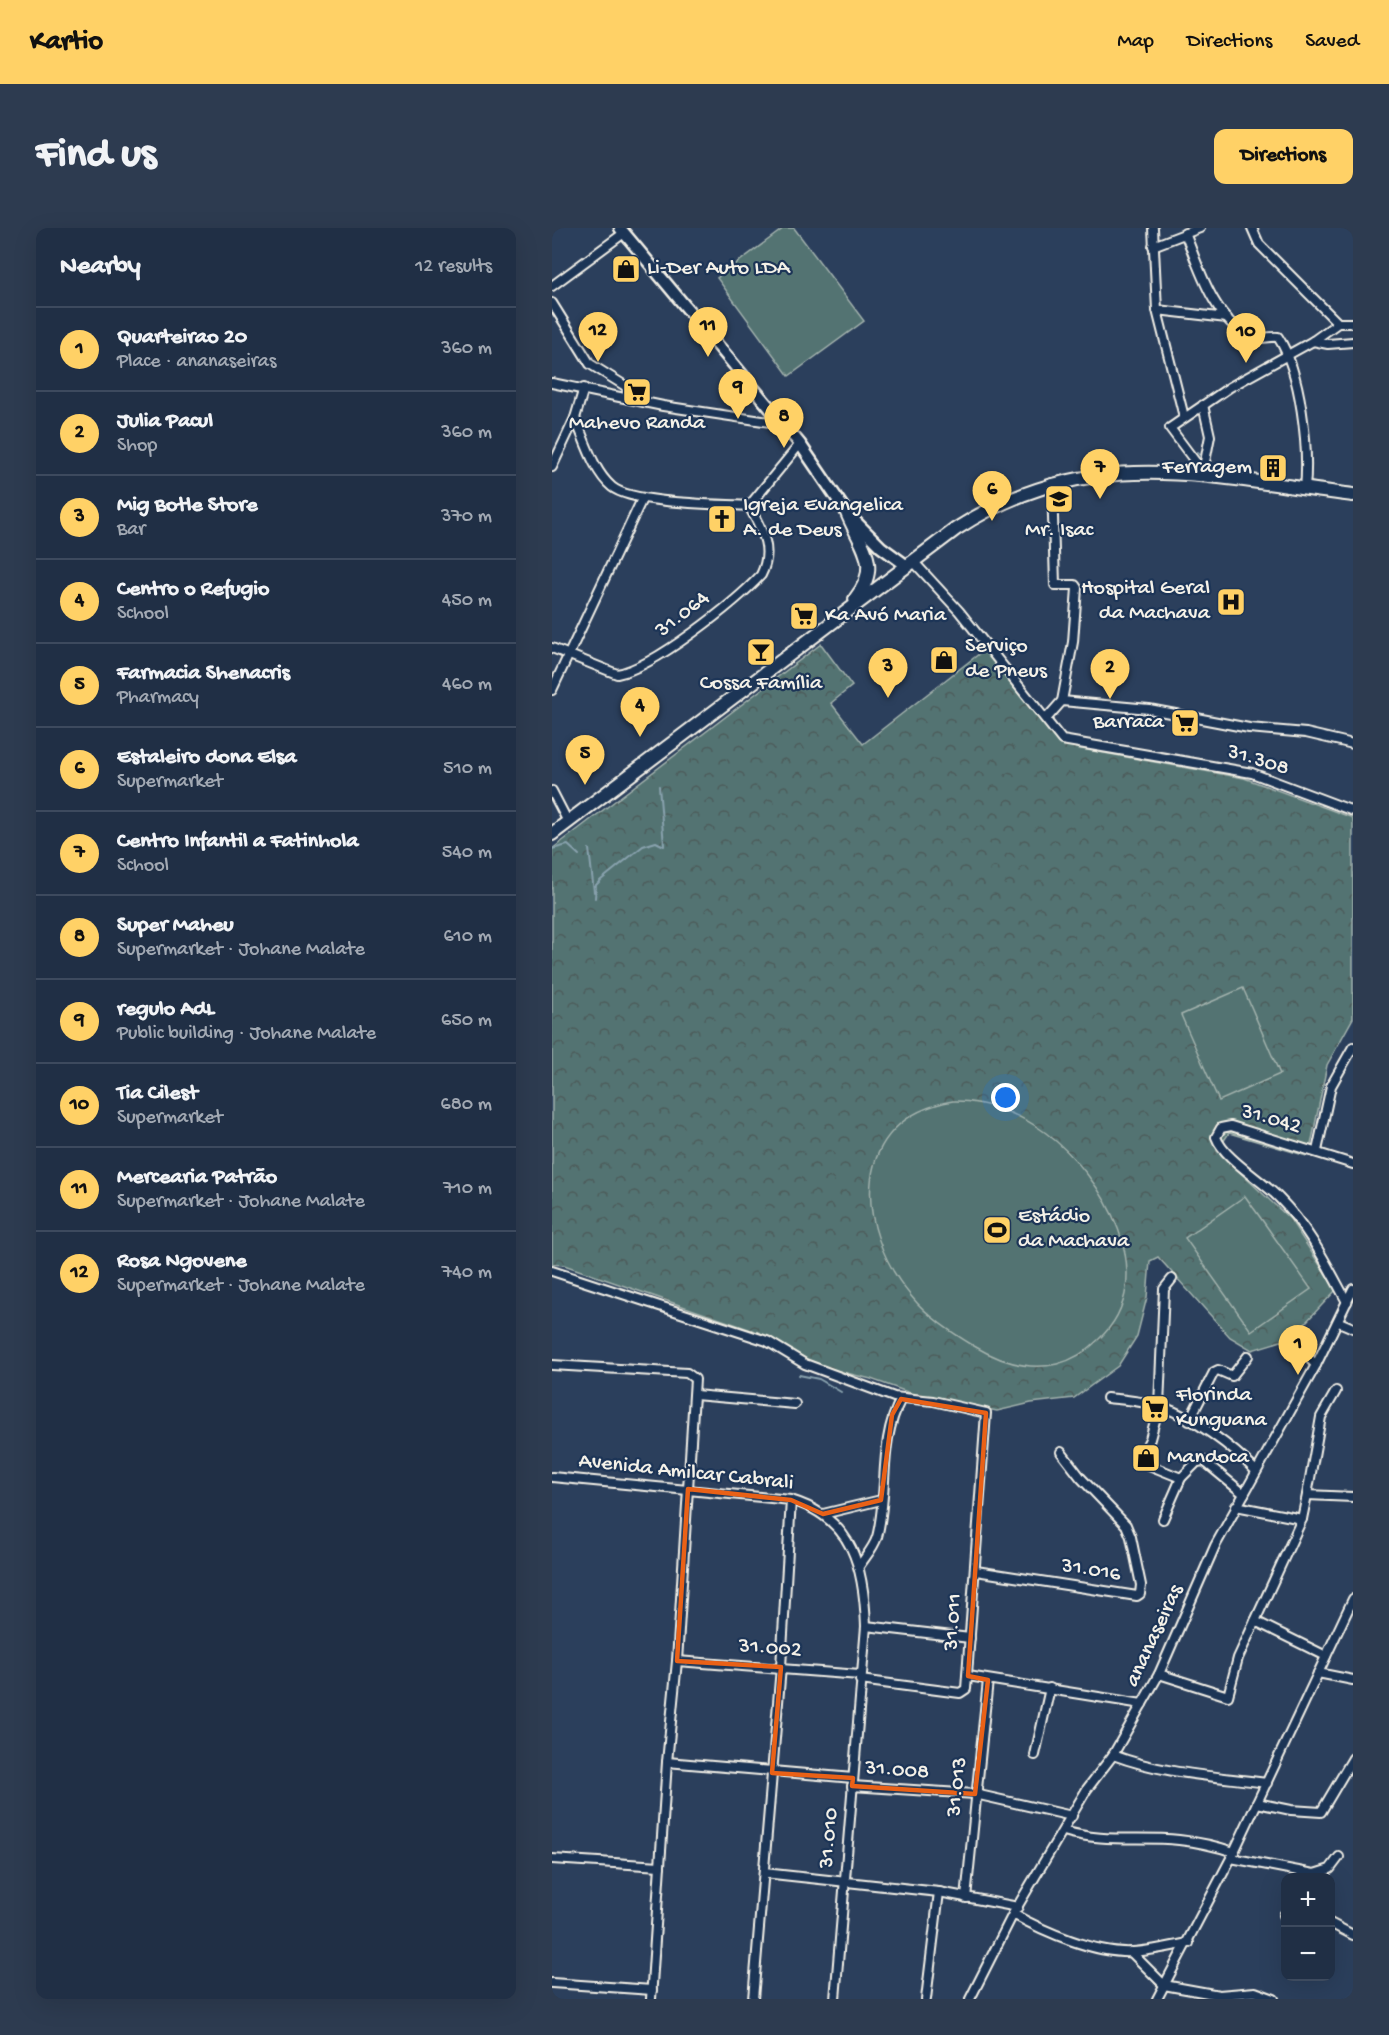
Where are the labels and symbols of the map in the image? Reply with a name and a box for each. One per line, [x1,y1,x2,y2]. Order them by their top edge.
shop icon: Li-Der Auto LDA [610,253,642,285]
place label: Li-Der Auto LDA [647,256,791,282]
pin: 11 [688,308,728,357]
pin: 12 [578,312,618,362]
pin: 10 [1226,314,1266,363]
pin: 9 [718,370,758,419]
supermarket icon: Mahevo Randa [621,376,653,408]
pin: 8 [764,398,804,448]
place label: Mahevo Randa [569,411,706,437]
pin: 7 [1080,450,1120,499]
building icon: Ferragem [1257,452,1289,484]
place label: Ferragem [1161,455,1252,481]
pin: 6 [972,472,1012,521]
school or university icon: Mr. Isac [1043,483,1075,515]
place label: Igreja Evangelica A. de Deus [743,493,904,544]
church icon: Igreja Evangelica A. de Deus [706,503,738,535]
place label: Mr. Isac [1025,518,1095,544]
place label: Hospital Geral da Machava [1081,576,1211,627]
street label: 31.064 [650,586,716,645]
hospital icon: Hospital Geral da Machava [1215,586,1247,618]
supermarket icon: Ka Avó Maria [788,600,820,632]
place label: Ka Avó Maria [825,603,947,629]
place label: Serviço de Pneus [965,634,1048,685]
bar icon: Cossa Família [745,636,777,668]
shop icon: Serviço de Pneus [928,644,960,676]
pin: 3 [868,648,908,698]
pin: 2 [1090,650,1130,699]
place label: Cossa Família [700,671,823,697]
pin: 4 [620,688,659,737]
supermarket icon: Barraca [1169,707,1201,739]
place label: Barraca [1092,710,1165,736]
pin: 5 [566,736,604,785]
street label: 31.308 [1223,739,1292,783]
your location [991,1083,1020,1112]
street label: 31.042 [1237,1099,1304,1141]
place label: Estádio da Machava [1018,1204,1130,1255]
sports icon: Estádio da Machava [981,1214,1013,1246]
pin: 1 [1278,1326,1318,1375]
place label: Florinda Kunguana [1175,1383,1267,1434]
supermarket icon: Florinda Kunguana [1139,1393,1171,1425]
shop icon: Mandoca [1130,1442,1162,1474]
place label: Mandoca [1167,1445,1250,1471]
street label: Avenida Amilcar Cabrali [577,1449,795,1497]
street label: 31.016 [1058,1553,1123,1589]
street label: ananaseiras [1120,1580,1190,1691]
street label: 31.011 [939,1592,969,1653]
street label: 31.002 [737,1634,803,1664]
street label: 31.008 [863,1756,930,1786]
street label: 31.013 [942,1756,974,1819]
street label: 31.010 [814,1806,846,1871]

